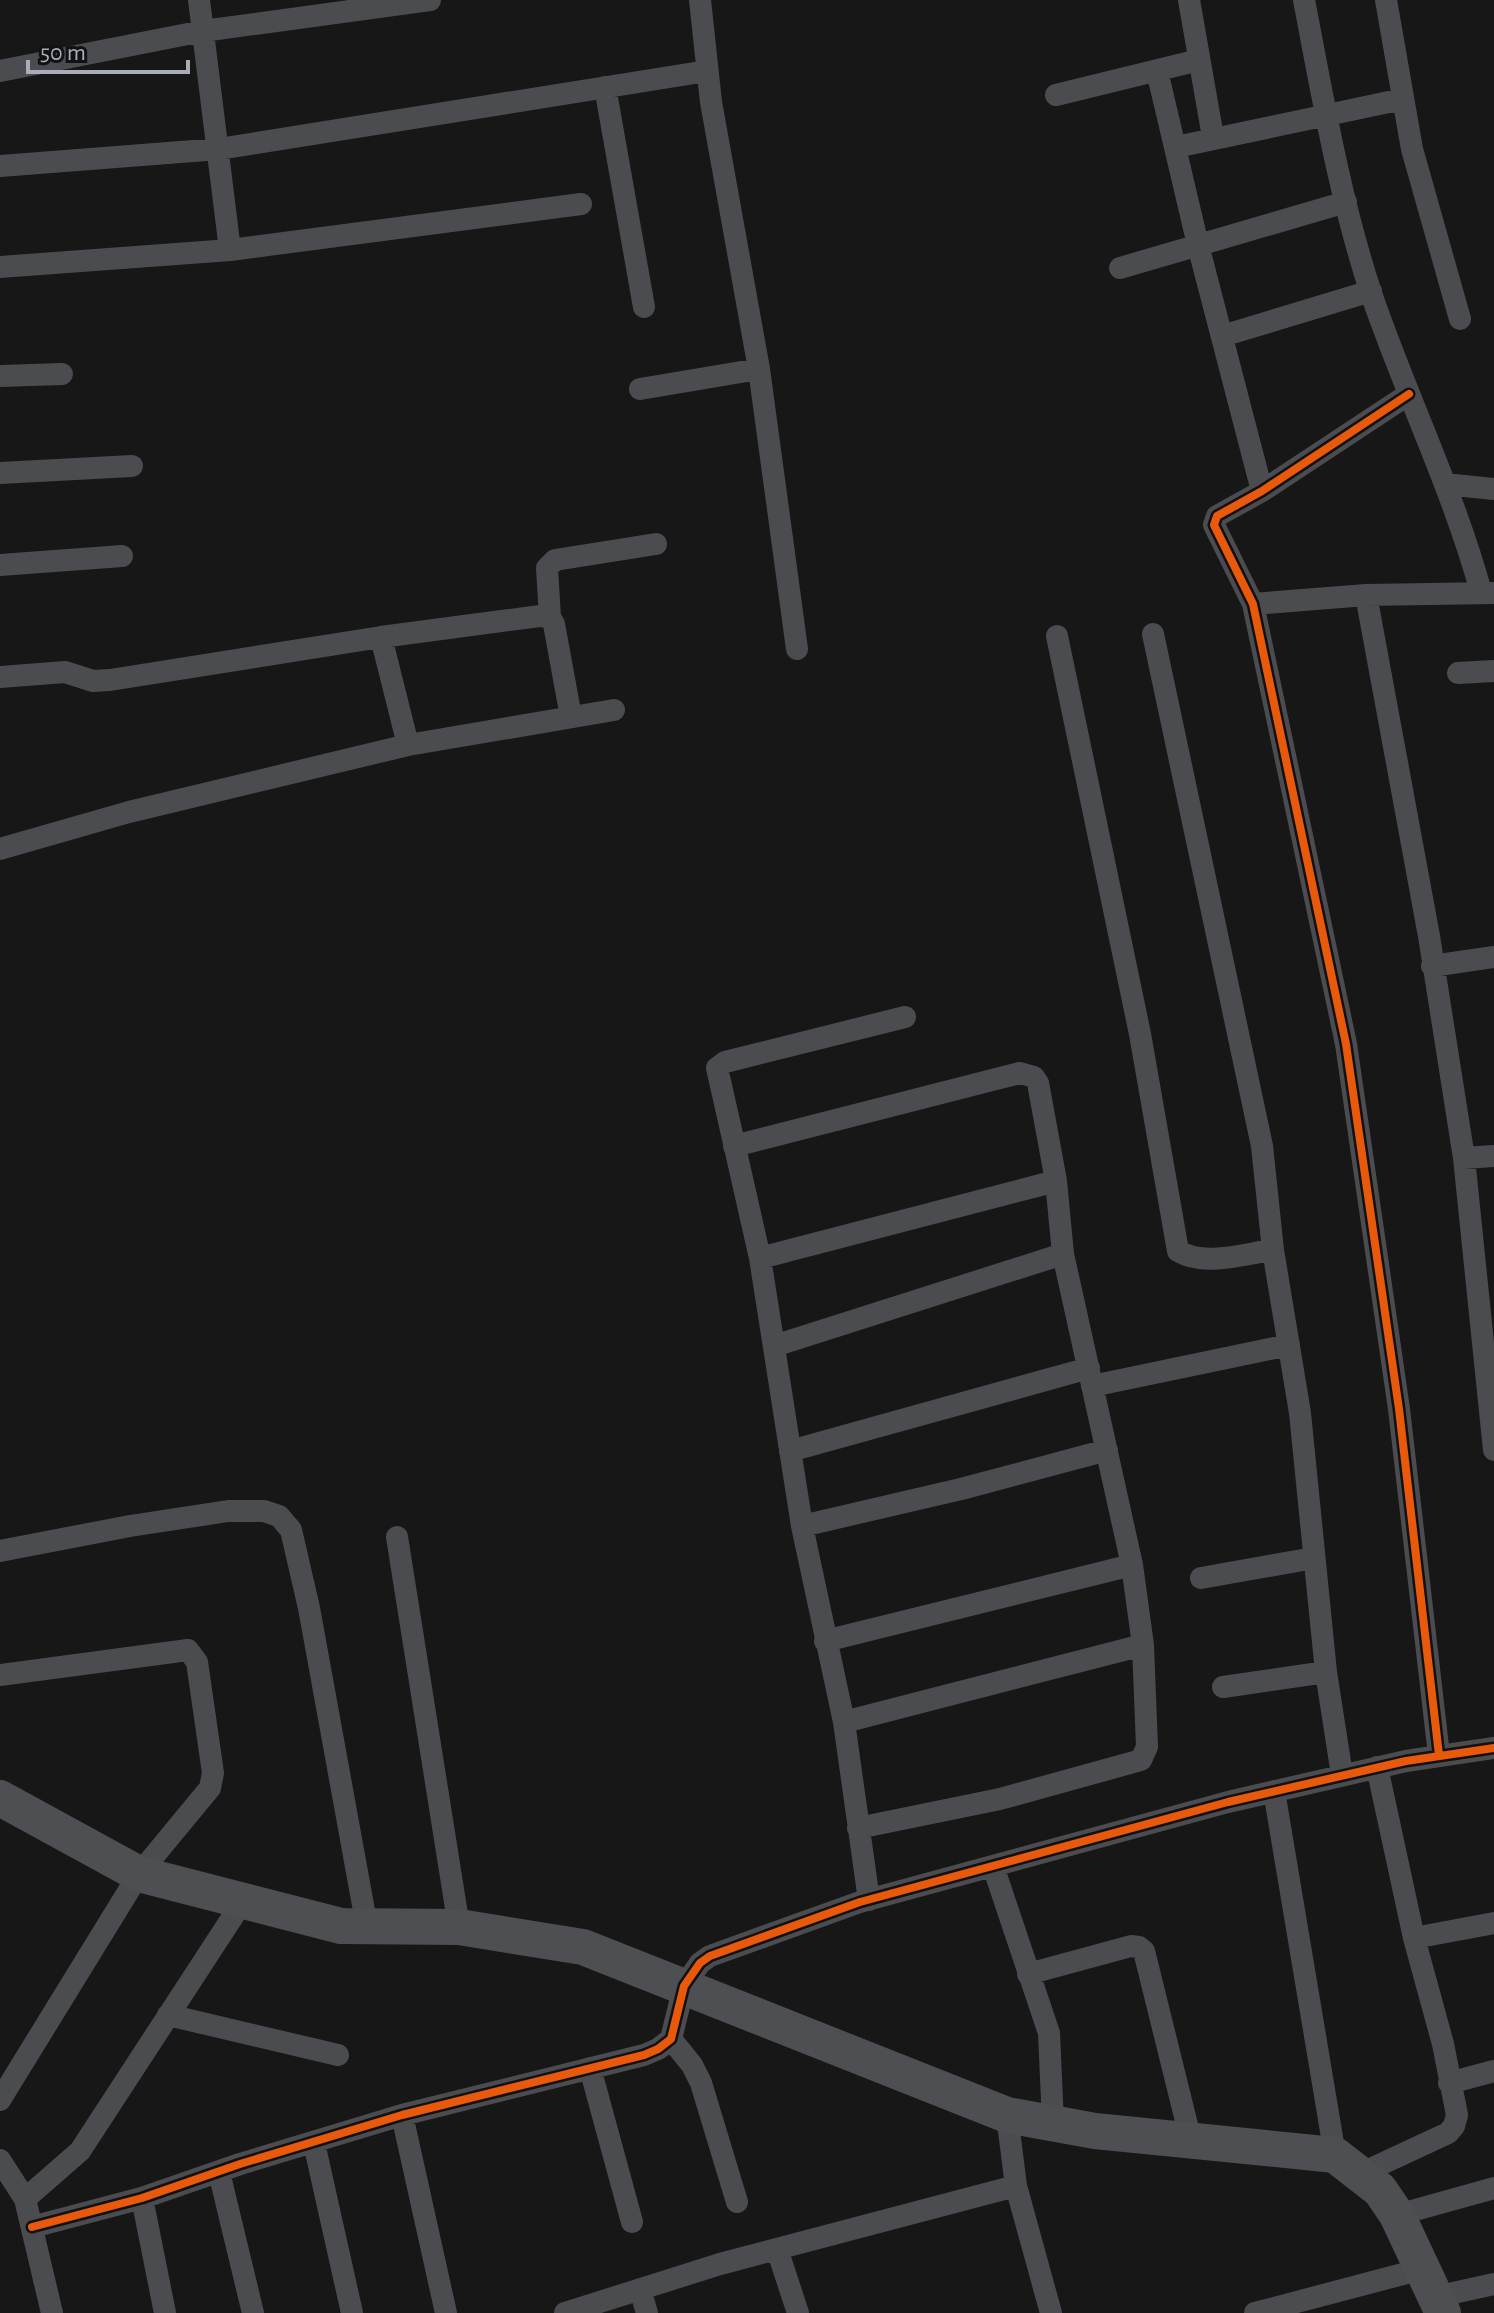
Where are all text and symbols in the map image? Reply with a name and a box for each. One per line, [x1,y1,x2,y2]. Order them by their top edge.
scale bar [28,24,188,74]
text: 50 m [40,41,86,65]

